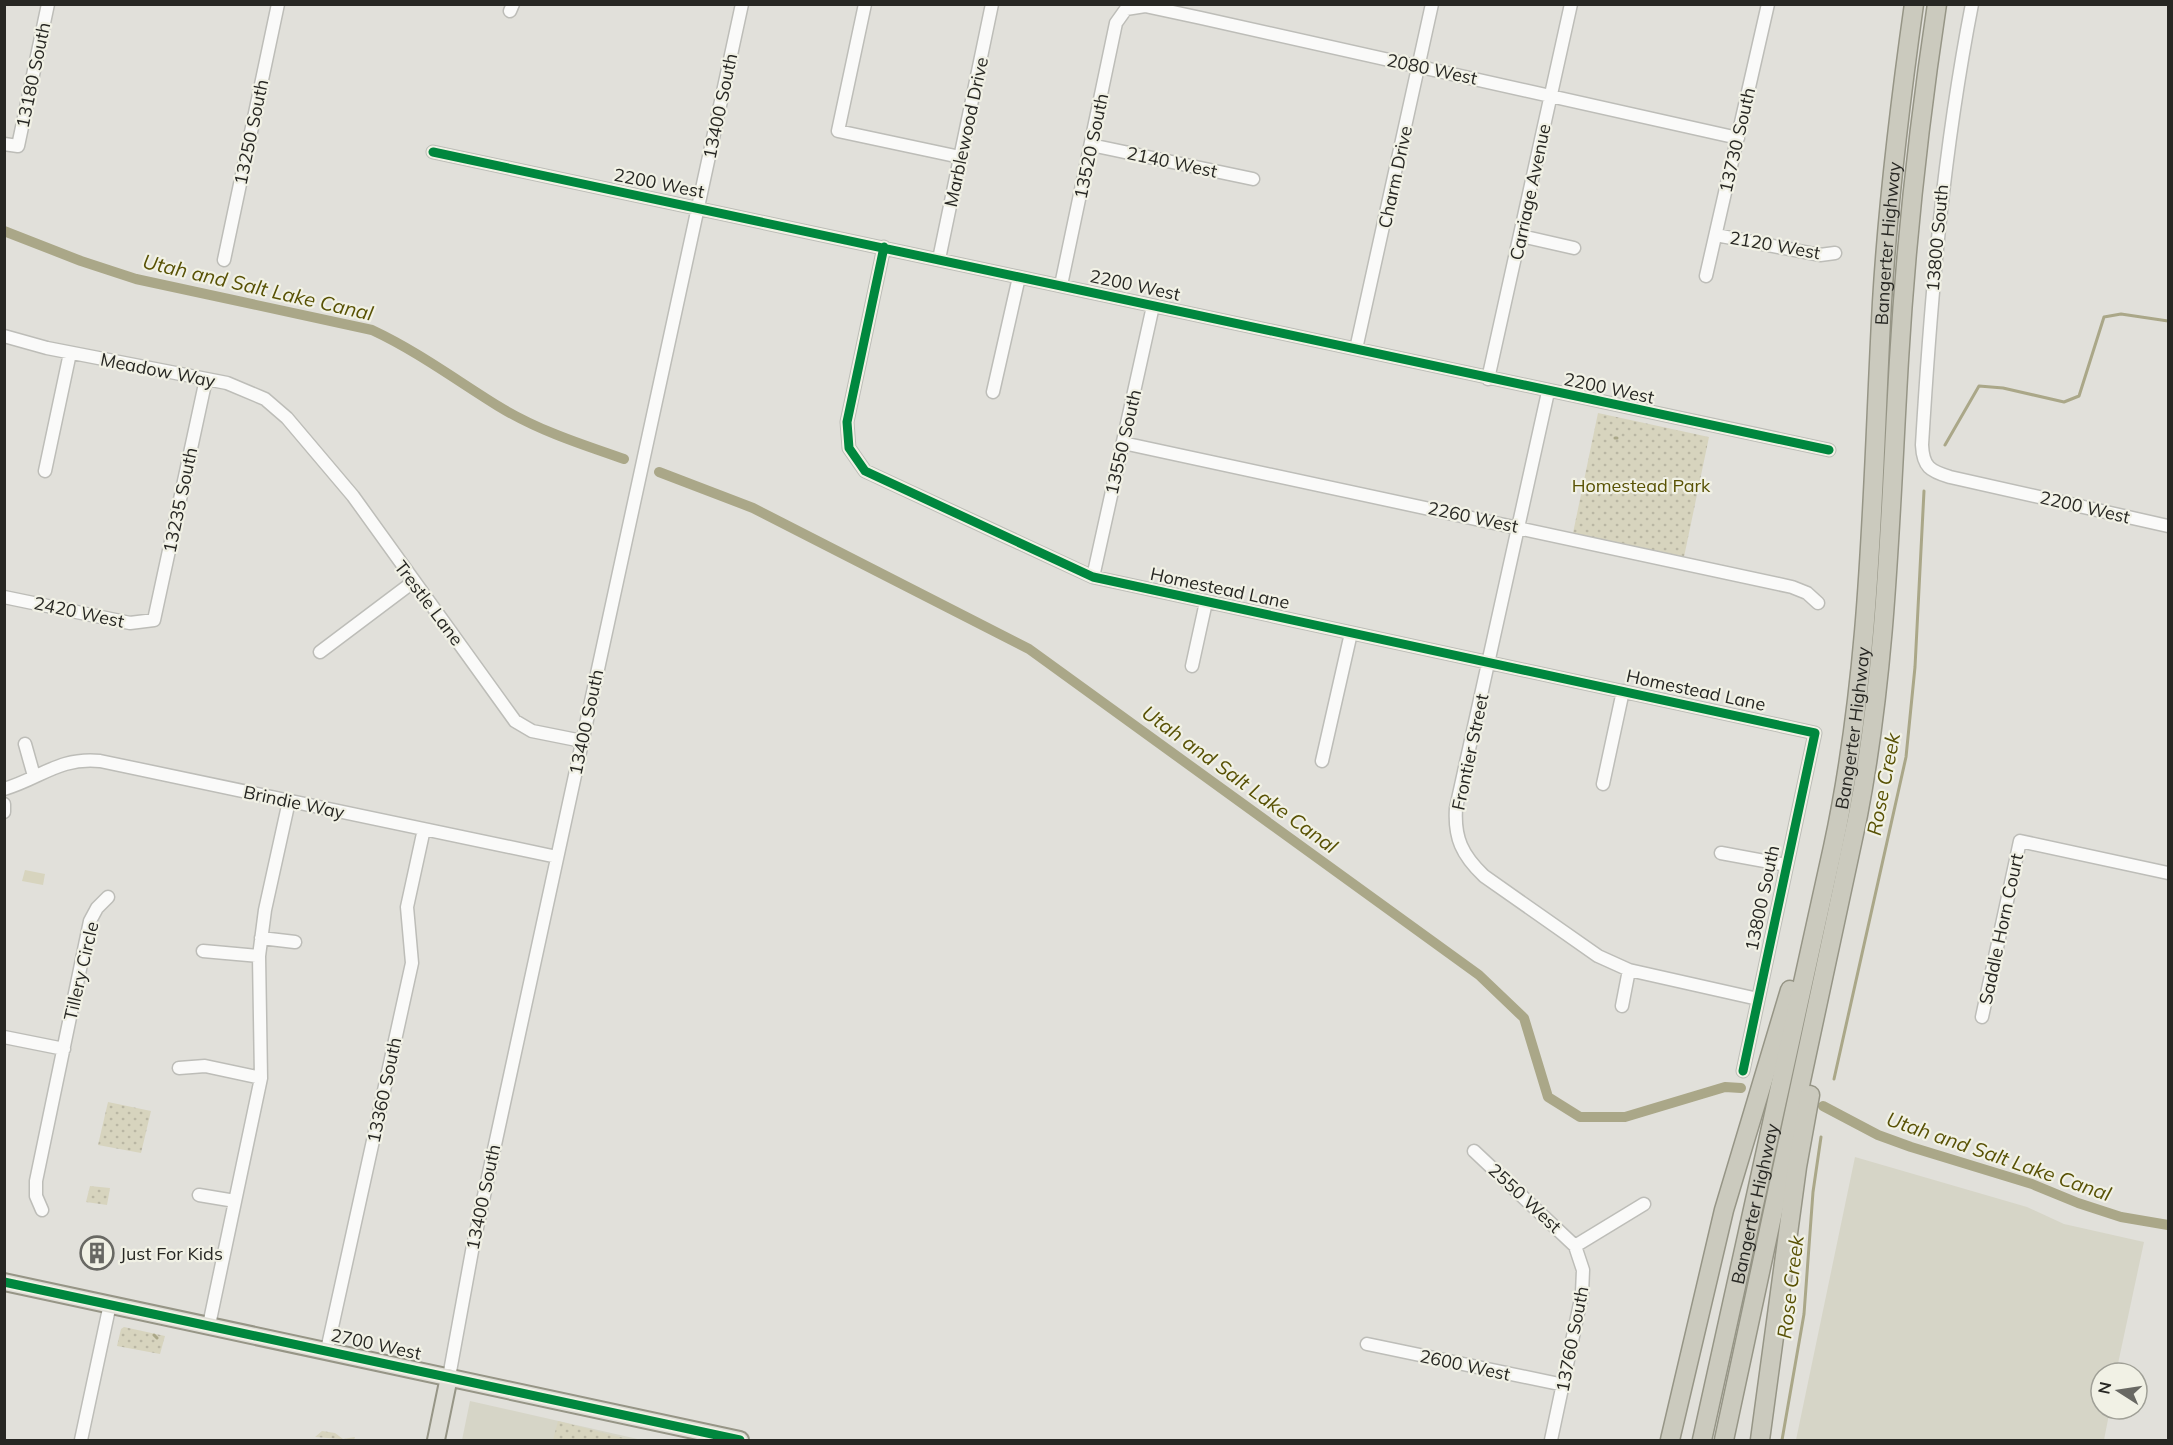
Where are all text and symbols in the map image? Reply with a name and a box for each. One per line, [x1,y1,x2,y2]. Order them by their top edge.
street label: 13180 South [11,20,55,130]
street label: 2080 West [1385,48,1479,90]
street label: 13400 South [698,51,742,161]
street label: Marblewood Drive [939,55,993,209]
street label: 13250 South [229,77,273,187]
street label: 13730 South [1714,85,1760,195]
street label: 13520 South [1069,91,1113,201]
street label: Carriage Avenue [1504,122,1556,262]
street label: Charm Drive [1373,124,1417,230]
street label: 2140 West [1125,141,1219,183]
street label: Bangerter Highway [1869,160,1905,326]
street label: 2200 West [612,163,706,203]
street label: 13800 South [1921,183,1953,293]
street label: 2120 West [1728,226,1822,264]
water label: Utah and Salt Lake Canal [140,248,376,326]
street label: 2200 West [1088,264,1182,306]
street label: Meadow Way [99,348,218,392]
street label: 2200 West [1562,367,1656,409]
street label: 13550 South [1100,387,1146,497]
street label: 13235 South [158,445,202,555]
park label: Homestead Park [1572,474,1711,497]
street label: 2200 West [2038,485,2132,529]
street label: 2260 West [1426,496,1520,538]
street label: Trestle Lane [390,556,468,650]
street label: Homestead Lane [1148,562,1292,614]
street label: 2420 West [32,591,126,633]
street label: Bangerter Highway [1829,645,1874,811]
street label: Homestead Lane [1624,664,1768,716]
street label: 13400 South [564,667,608,777]
street label: Frontier Street [1446,692,1494,812]
water label: Utah and Salt Lake Canal [1137,700,1343,859]
water label: Rose Creek [1861,730,1905,837]
street label: Brindie Way [242,780,347,824]
street label: 13800 South [1740,843,1784,953]
street label: Saddle Horn Court [1974,851,2028,1007]
street label: Tillery Circle [58,919,104,1023]
street label: 13360 South [362,1035,406,1145]
water label: Utah and Salt Lake Canal [1883,1106,2115,1206]
street label: Bangerter Highway [1725,1121,1783,1286]
street label: 13400 South [461,1142,505,1252]
street label: 2550 West [1484,1158,1566,1238]
water label: Rose Creek [1771,1233,1809,1340]
building icon: Just For Kids [79,1235,115,1271]
place label: Just For Kids [120,1242,223,1265]
street label: 13760 South [1550,1284,1594,1394]
street label: 2700 West [329,1323,423,1365]
street label: 2600 West [1418,1344,1512,1386]
north arrow [2089,1361,2149,1421]
text: N [2093,1380,2115,1396]

